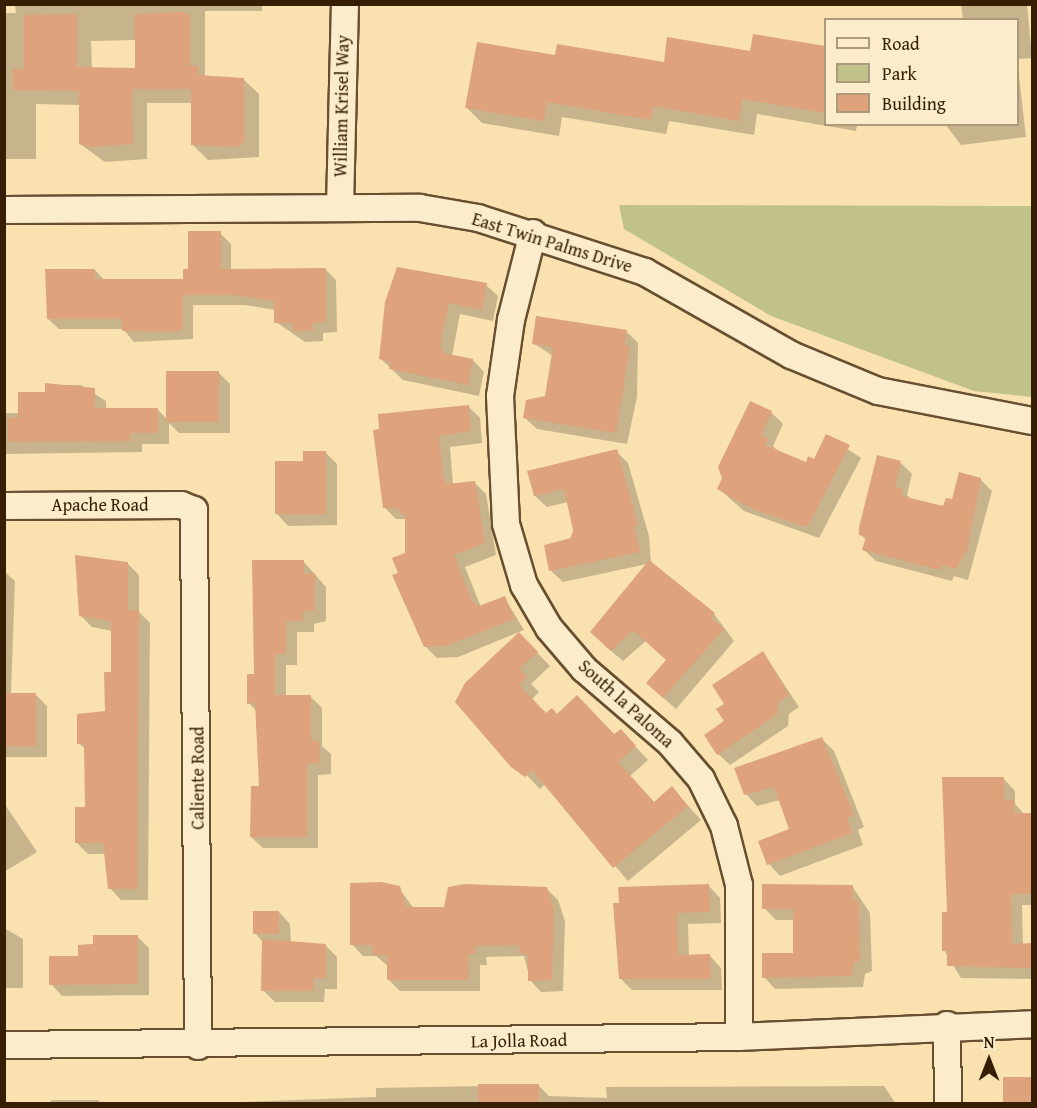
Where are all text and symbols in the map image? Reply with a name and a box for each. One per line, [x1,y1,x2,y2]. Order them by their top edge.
legend [824,18,1019,126]
text: Road [882,30,920,57]
street label: William Krisel Way [330,35,354,177]
text: Park [882,60,917,87]
text: Building [882,90,946,117]
street label: East Twin Palms Drive [469,208,635,278]
street label: Apache Road [51,494,149,516]
street label: South la Paloma [574,655,678,753]
street label: Caliente Road [187,726,209,830]
street label: La Jolla Road [471,1029,567,1053]
north arrow [959,1030,1019,1090]
text: N [984,1030,994,1054]

